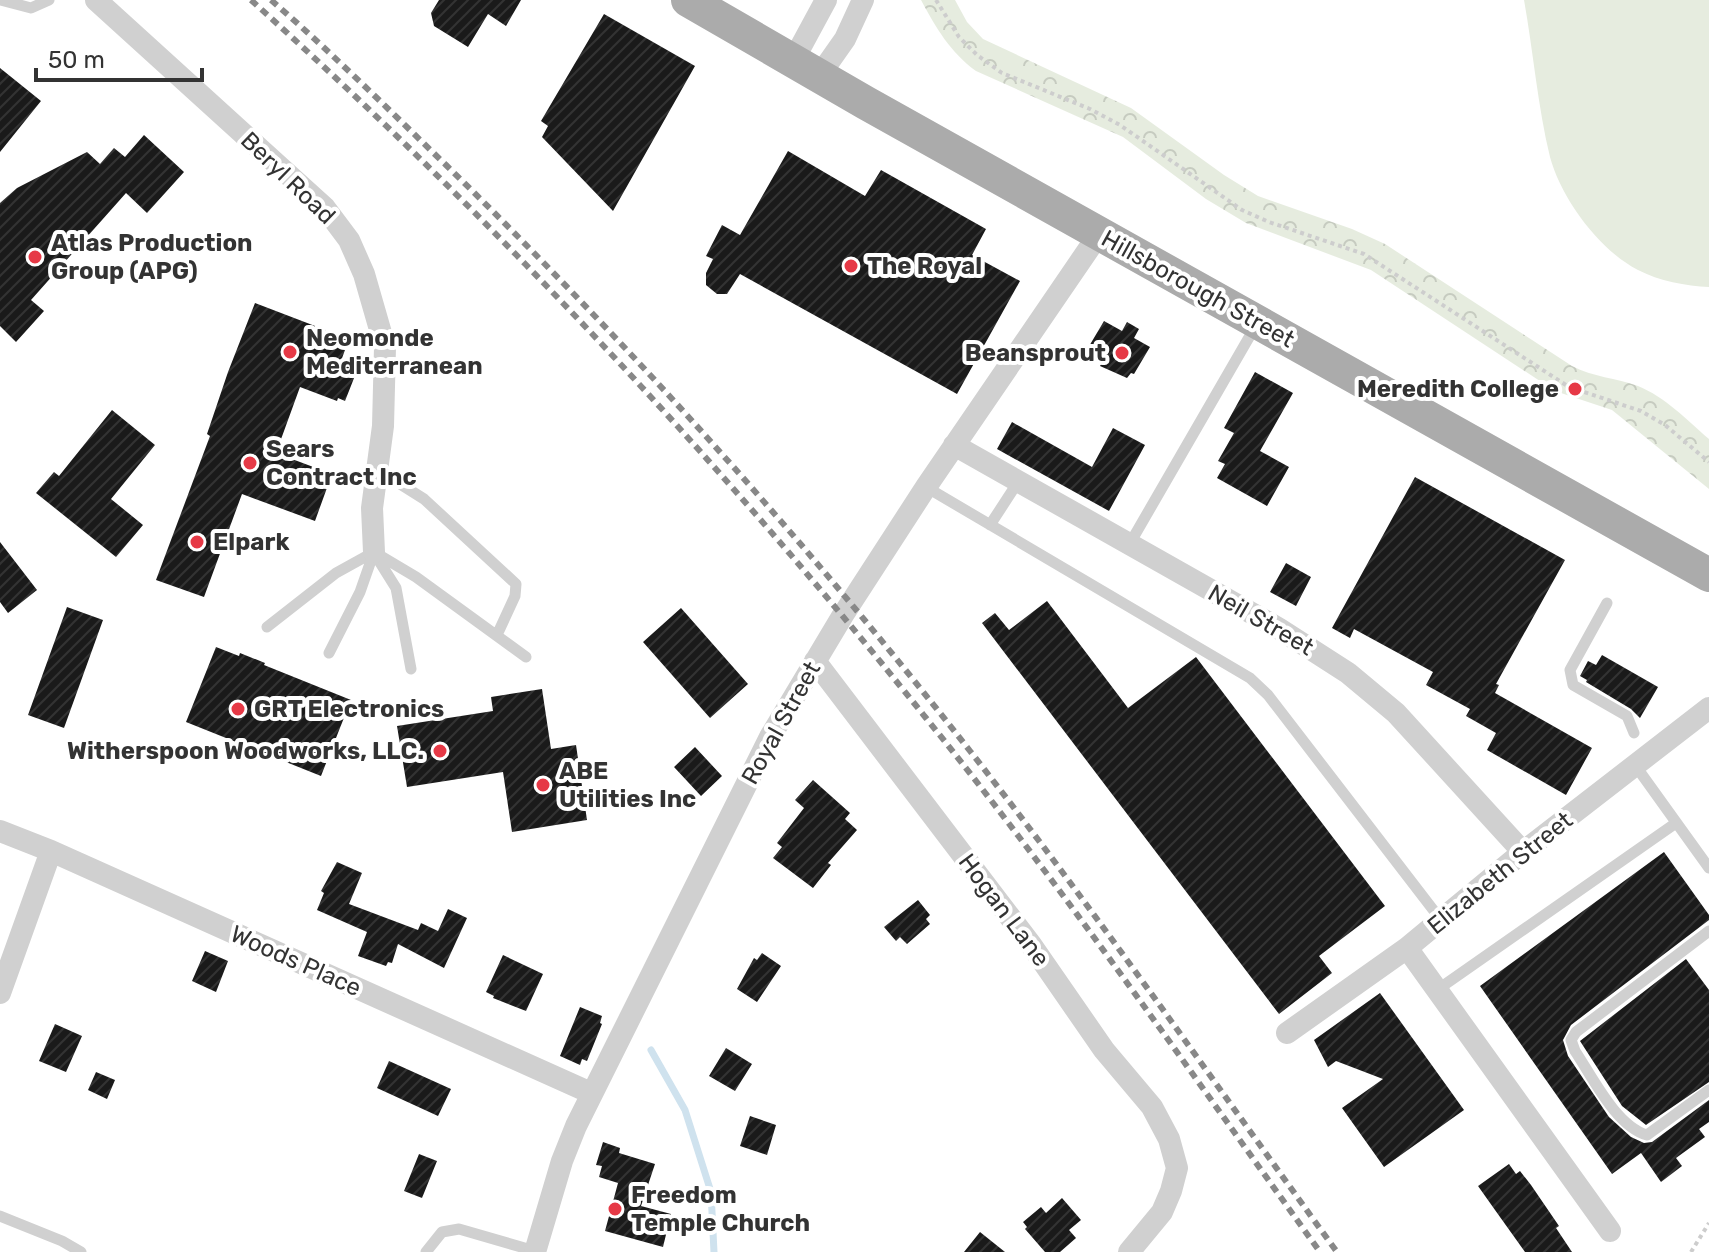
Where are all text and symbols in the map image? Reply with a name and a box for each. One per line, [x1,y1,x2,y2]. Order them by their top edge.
scale bar [36,32,202,82]
text: 50 m [48,46,105,74]
street label: Beryl Road [235,126,341,230]
street label: Hillsborough Street [1097,224,1299,354]
place label: Atlas Production Group (APG) [51,229,253,285]
marker: Atlas Production Group (APG) [26,248,44,266]
place label: The Royal [867,252,982,280]
marker: The Royal [842,257,860,275]
place label: Neomonde Mediterranean [306,324,483,380]
place label: Beansprout [965,339,1106,367]
marker: Neomonde Mediterranean [281,343,299,361]
marker: Beansprout [1113,344,1131,362]
place label: Meredith College [1357,375,1559,403]
marker: Meredith College [1566,380,1584,398]
place label: Sears Contract Inc [266,435,417,491]
marker: Sears Contract Inc [241,454,259,472]
place label: Elpark [213,528,289,556]
marker: Elpark [188,533,206,551]
street label: Neil Street [1203,579,1319,661]
street label: Royal Street [736,657,826,789]
place label: GRT Electronics [254,695,444,723]
marker: GRT Electronics [229,700,247,718]
place label: Witherspoon Woodworks, LLC. [67,737,424,765]
marker: Witherspoon Woodworks, LLC. [431,742,449,760]
place label: ABE Utilities Inc [559,757,696,813]
marker: ABE Utilities Inc [534,776,552,794]
street label: Elizabeth Street [1422,806,1578,940]
street label: Hogan Lane [953,848,1055,972]
street label: Woods Place [226,920,366,1002]
place label: Freedom Temple Church [631,1181,810,1237]
marker: Freedom Temple Church [606,1200,624,1218]

